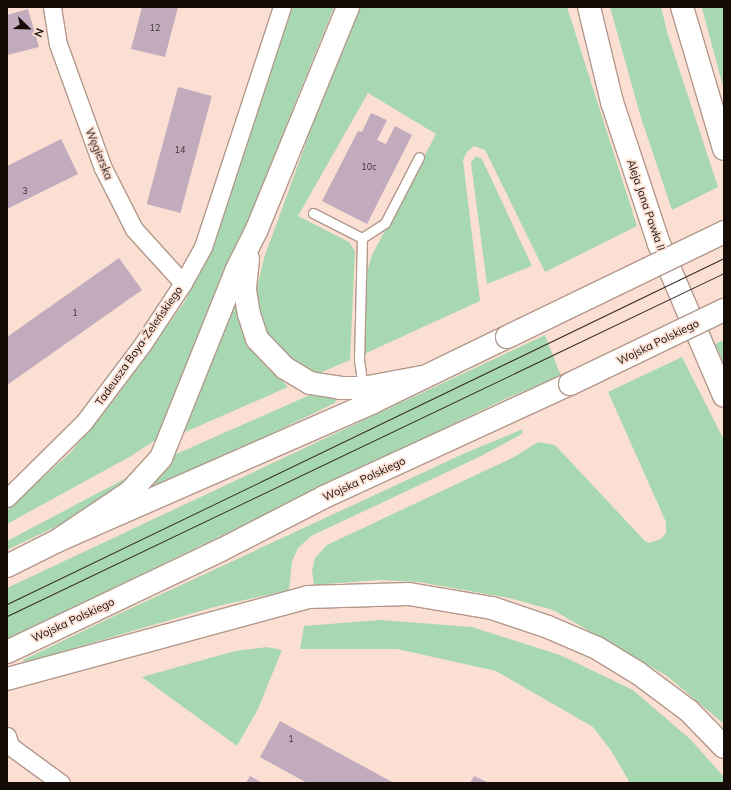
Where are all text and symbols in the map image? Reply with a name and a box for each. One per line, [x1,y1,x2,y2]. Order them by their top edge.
north arrow [8,8,48,48]
house number: 12 [150,23,160,33]
text: N [31,26,47,39]
street label: Węgierska [83,126,115,182]
house number: 14 [175,145,185,155]
street label: Aleja Jana Pawła II [624,158,668,252]
house number: 10c [361,162,377,172]
house number: 3 [22,186,28,196]
street label: Tadeusza Boya-Żeleńskiego [93,284,185,408]
house number: 1 [72,308,78,318]
street label: Wojska Polskiego [615,316,701,368]
street label: Wojska Polskiego [321,454,407,504]
street label: Wojska Polskiego [30,595,116,645]
house number: 1 [288,734,294,744]

